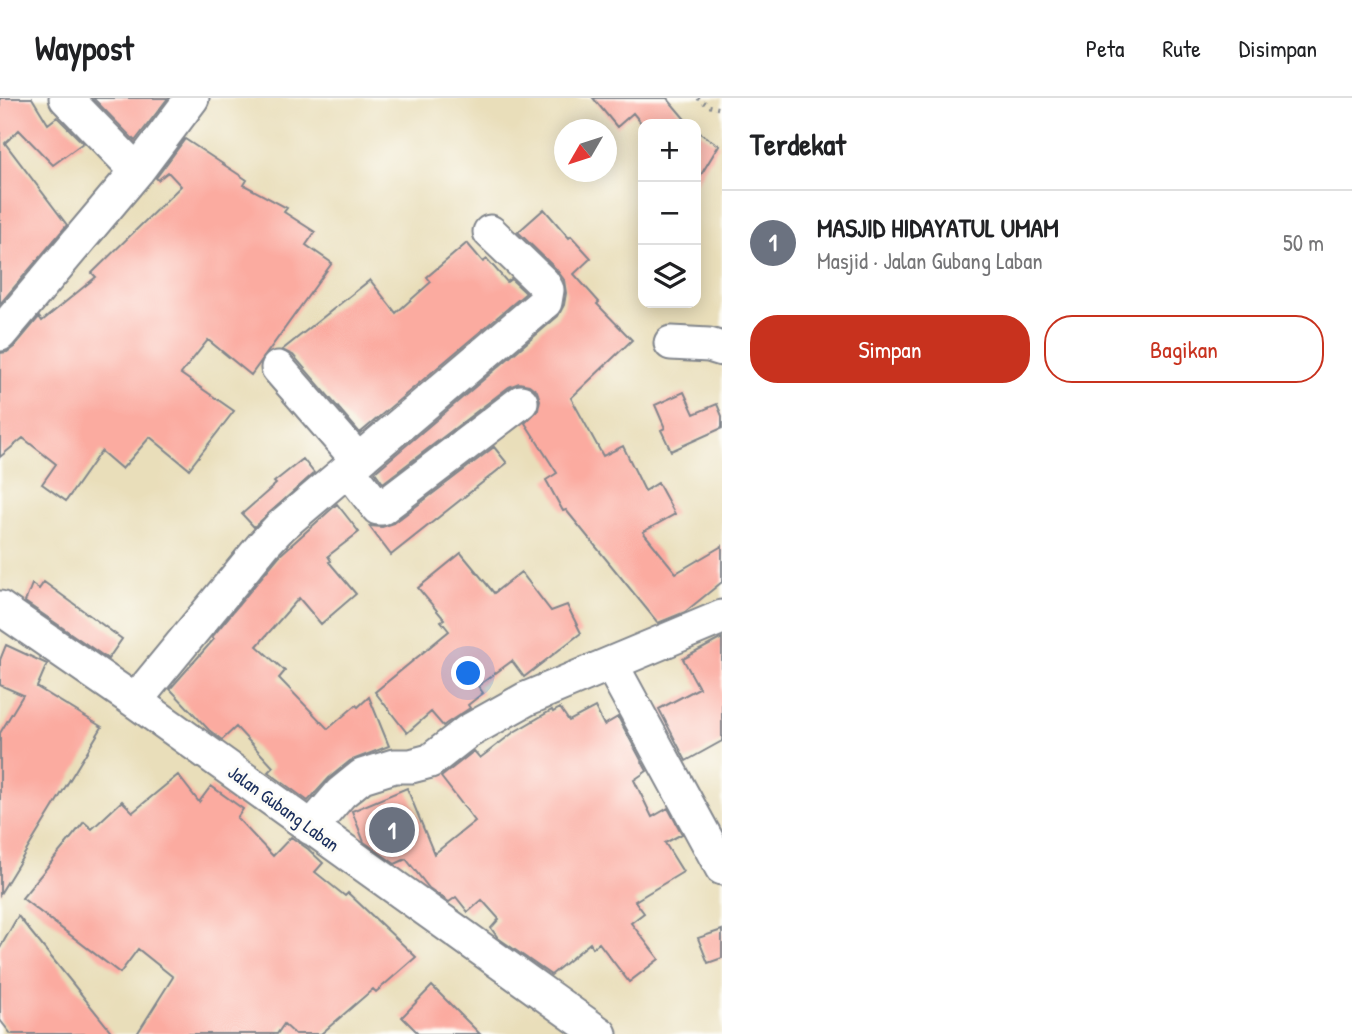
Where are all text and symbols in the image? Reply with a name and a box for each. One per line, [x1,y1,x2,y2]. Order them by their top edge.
text: Waypost [35,26,134,70]
text: Peta [1086,32,1124,64]
text: Rute [1162,32,1201,64]
text: Disimpan [1239,32,1317,64]
north arrow [554,119,617,182]
map controls [638,119,701,308]
button: + [638,119,701,182]
text: Terdekat [750,124,846,164]
button: − [638,182,701,245]
text: MASJID HIDAYATUL UMAM [817,210,1059,245]
text: 1 [769,227,777,258]
text: 50 m [1283,227,1324,258]
button: layers [638,245,701,308]
text: Masjid · Jalan Gubang Laban [817,245,1043,276]
button: Simpan [750,315,1030,383]
button: Bagikan [1044,315,1324,383]
your location [451,656,485,690]
street label: Jalan Gubang Laban [223,759,345,857]
pin: 1 [369,804,415,856]

